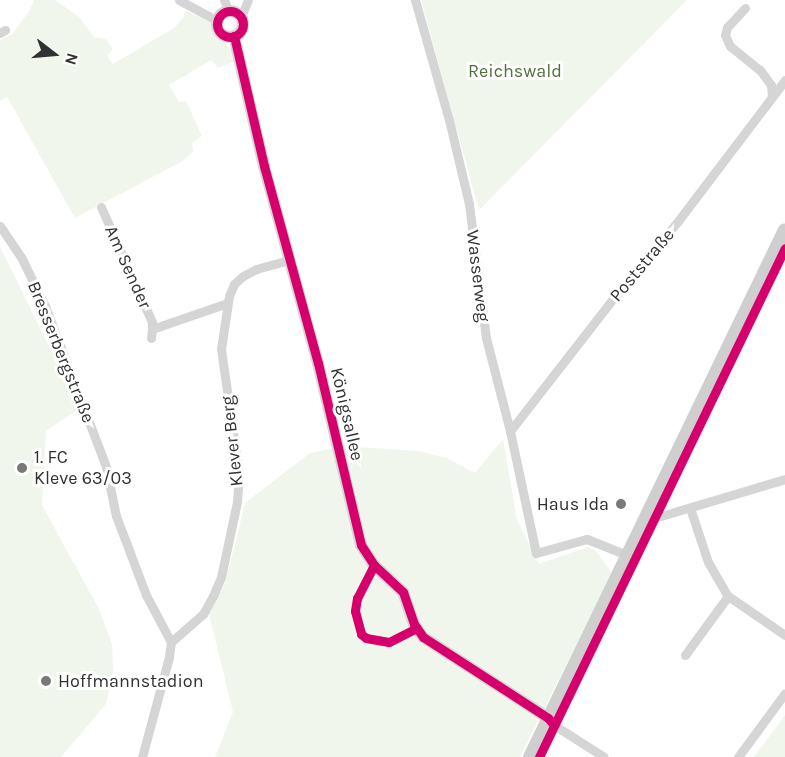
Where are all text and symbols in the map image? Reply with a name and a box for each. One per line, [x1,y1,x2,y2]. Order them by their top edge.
north arrow [24,24,84,84]
text: N [61,51,83,67]
park label: Reichswald [468,60,562,82]
street label: Am Sender [100,222,156,312]
street label: Poststraße [605,224,679,306]
street label: Wasserweg [462,229,494,323]
street label: Bresserbergstraße [23,278,99,426]
street label: Königsallee [326,365,368,463]
street label: Klever Berg [216,395,248,487]
place label: 1. FC Kleve 63/03 [34,447,132,490]
marker: 1. FC Kleve 63/03 [15,461,29,475]
place label: Haus Ida [537,493,609,515]
marker: Haus Ida [614,497,628,511]
place label: Hoffmannstadion [58,670,204,692]
marker: Hoffmannstadion [39,674,53,688]

